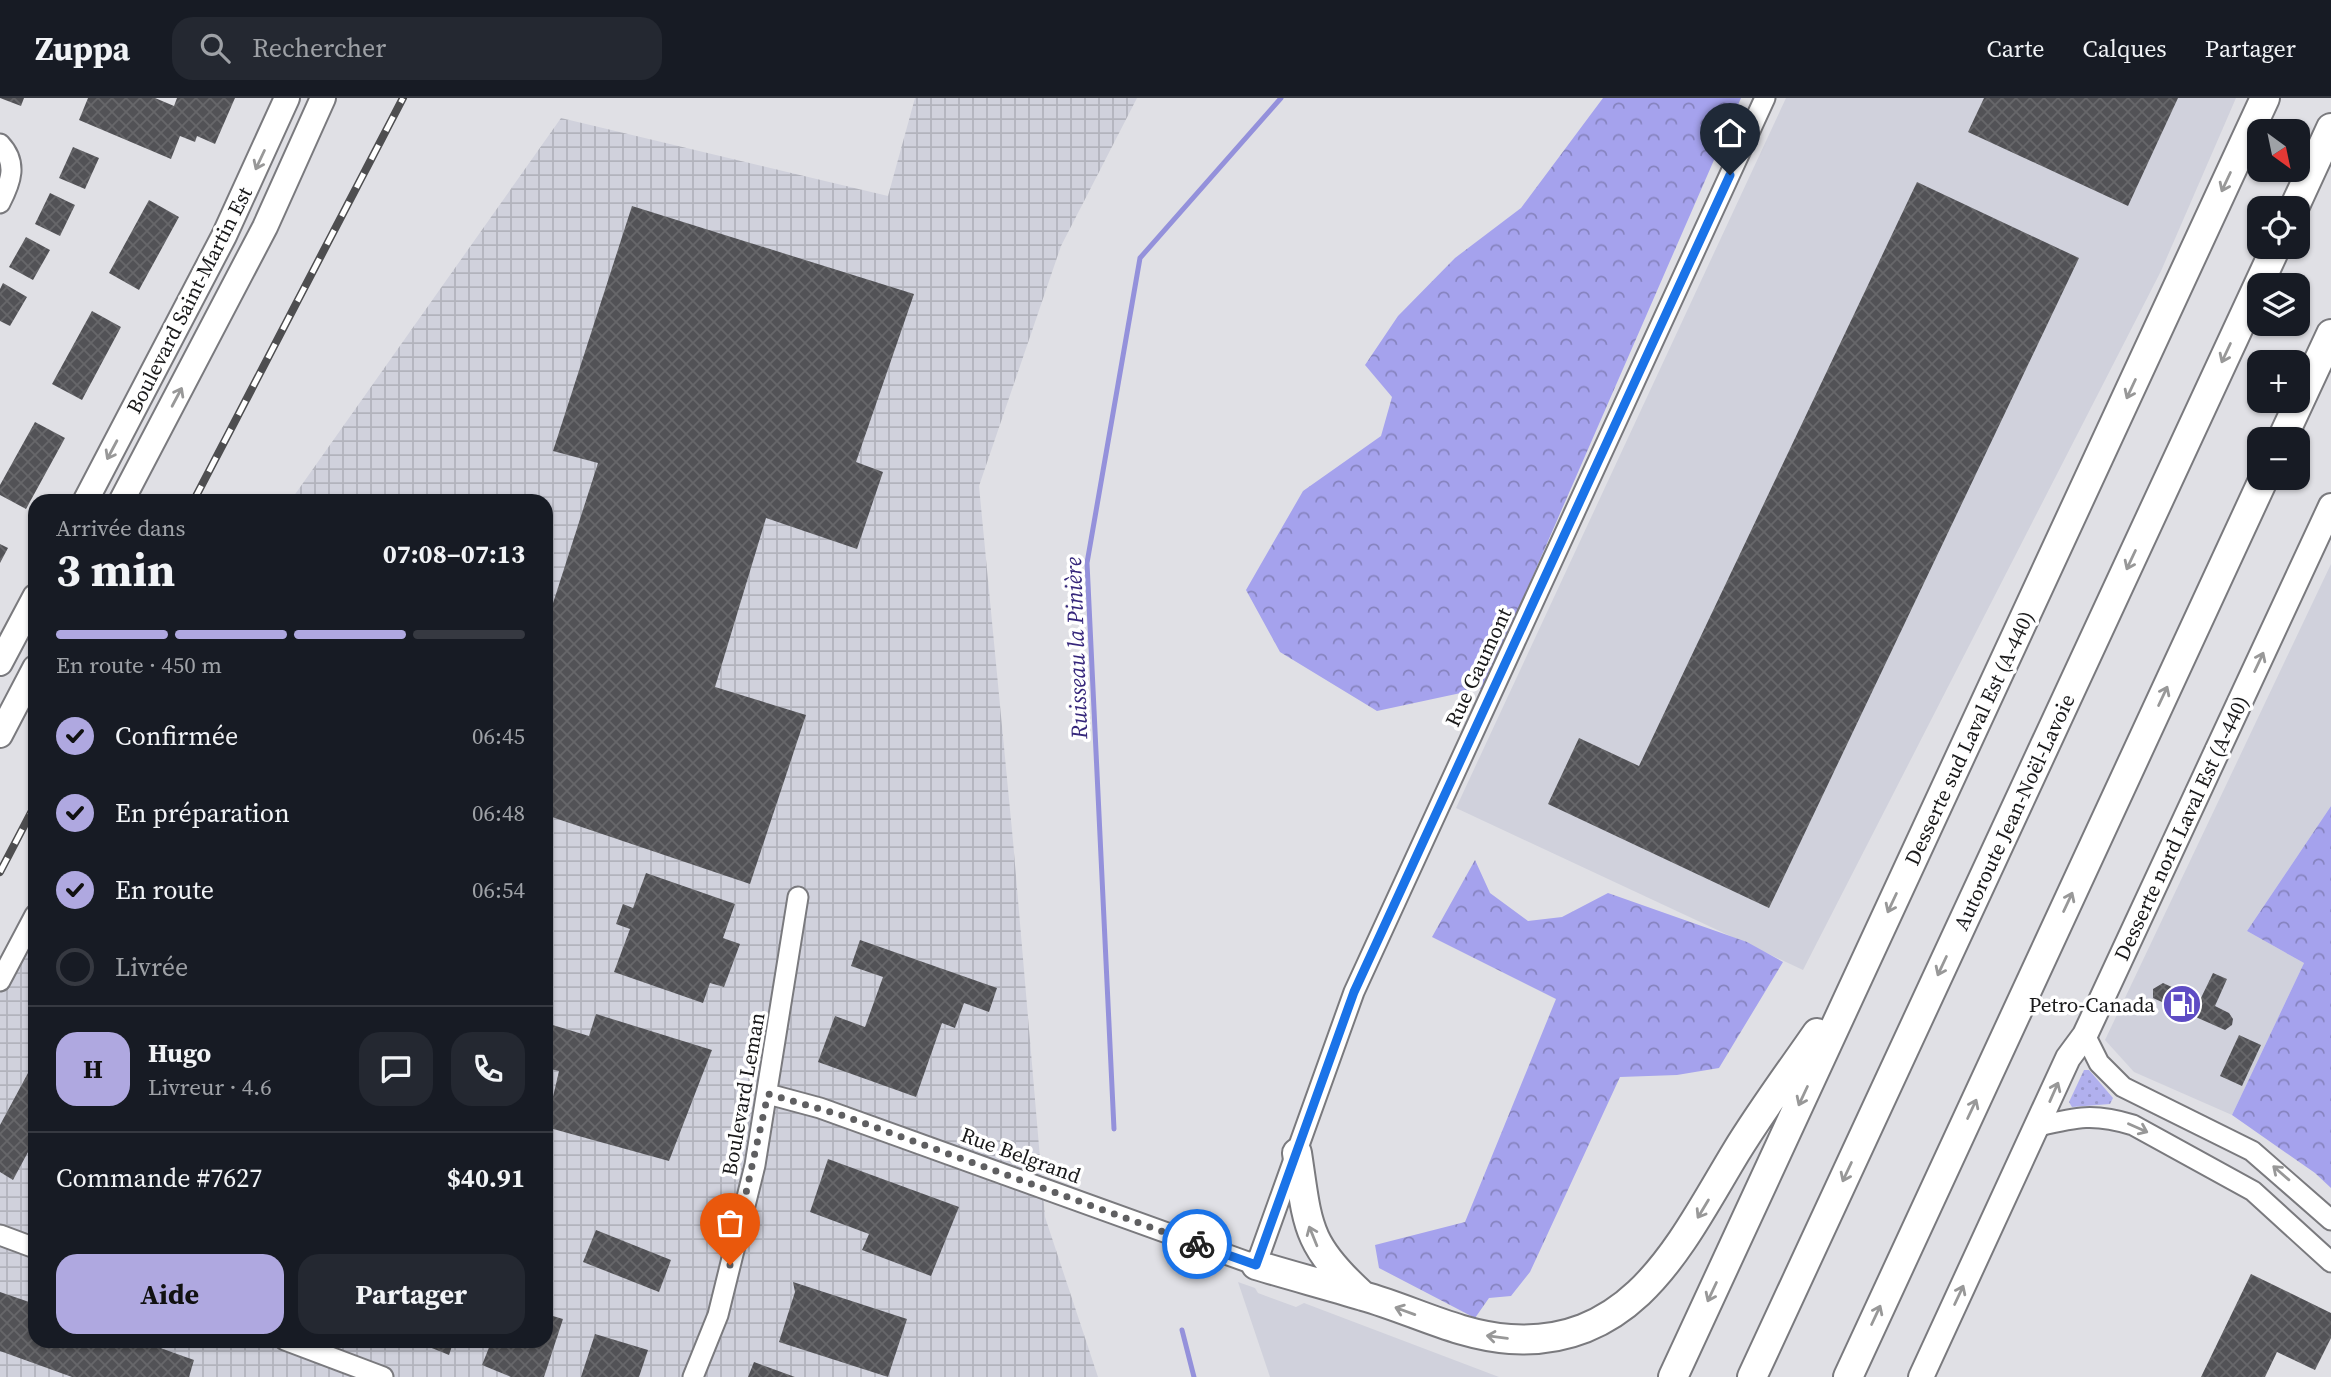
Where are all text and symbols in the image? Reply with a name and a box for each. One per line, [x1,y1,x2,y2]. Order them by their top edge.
search box [172,17,662,80]
text: Zuppa [35,26,130,71]
icon: search [196,29,234,67]
text: Rechercher [252,30,386,66]
text: Carte [1987,32,2045,65]
text: Calques [2083,32,2167,65]
text: Partager [2205,32,2296,65]
pin [1700,103,1760,175]
icon: home [1711,114,1749,152]
north arrow [2247,119,2310,182]
map controls [2247,119,2310,490]
one-way arrow [253,149,266,171]
one-way arrow [2219,171,2232,192]
street label: Boulevard Saint-Martin Est [119,181,259,418]
button: locate [2247,196,2310,259]
button: layers [2247,273,2310,336]
one-way arrow [2219,342,2233,363]
button: + [2247,350,2310,413]
one-way arrow [2123,378,2137,399]
one-way arrow [170,387,184,407]
button: − [2247,427,2310,490]
one-way arrow [105,439,118,460]
text: Arrivée dans [56,512,186,544]
text: 07:08–07:13 [383,536,525,572]
text: 3 min [56,538,175,601]
one-way arrow [2124,549,2137,570]
water label: Ruisseau la Pinière [1057,556,1095,741]
street label: Rue Gaumont [1438,603,1518,731]
street label: Desserte sud Laval Est (A-440) [1897,606,2041,870]
text: En route · 450 m [56,649,222,681]
one-way arrow [2252,652,2266,673]
one-way arrow [2157,686,2170,707]
street label: Autoroute Jean-Noël-Lavoie [1946,689,2082,935]
street label: Desserte nord Laval Est (A-440) [2107,691,2255,965]
icon: check [56,717,94,755]
text: Confirmée [115,718,238,754]
text: 06:45 [472,720,525,752]
icon: check [56,794,94,832]
text: En préparation [115,795,290,831]
text: 06:48 [472,797,525,829]
icon: check [56,871,94,909]
text: En route [115,872,214,908]
text: 06:54 [472,874,525,906]
one-way arrow [1885,892,1898,913]
one-way arrow [2062,892,2075,913]
text: Livrée [115,949,188,985]
one-way arrow [1935,955,1949,976]
fuel station icon: Petro-Canada [2161,983,2203,1025]
place label: Petro-Canada [2029,990,2155,1019]
street label: Boulevard Leman [714,1010,772,1178]
button: chat [359,1032,433,1106]
button: phone [451,1032,525,1106]
text: Hugo [148,1035,211,1071]
text: H [83,1051,103,1087]
text: Livreur · 4.6 [148,1071,272,1103]
one-way arrow [2048,1082,2061,1103]
one-way arrow [1796,1085,1809,1106]
one-way arrow [1966,1099,1979,1120]
street label: Rue Belgrand [957,1120,1085,1190]
one-way arrow [2127,1123,2148,1136]
text: Commande #7627 [56,1160,262,1196]
text: $40.91 [447,1160,525,1196]
one-way arrow [1839,1161,1853,1182]
one-way arrow [2272,1165,2290,1181]
pin [700,1193,760,1265]
one-way arrow [1696,1198,1710,1218]
icon: bag [711,1204,749,1242]
courier [1162,1209,1232,1279]
icon: bike [1178,1225,1216,1263]
one-way arrow [1306,1226,1319,1248]
button: Aide [56,1254,284,1334]
button: Partager [298,1254,525,1334]
one-way arrow [1705,1281,1718,1302]
one-way arrow [1953,1285,1966,1306]
one-way arrow [1395,1304,1417,1317]
one-way arrow [1870,1305,1883,1326]
one-way arrow [1486,1330,1509,1343]

